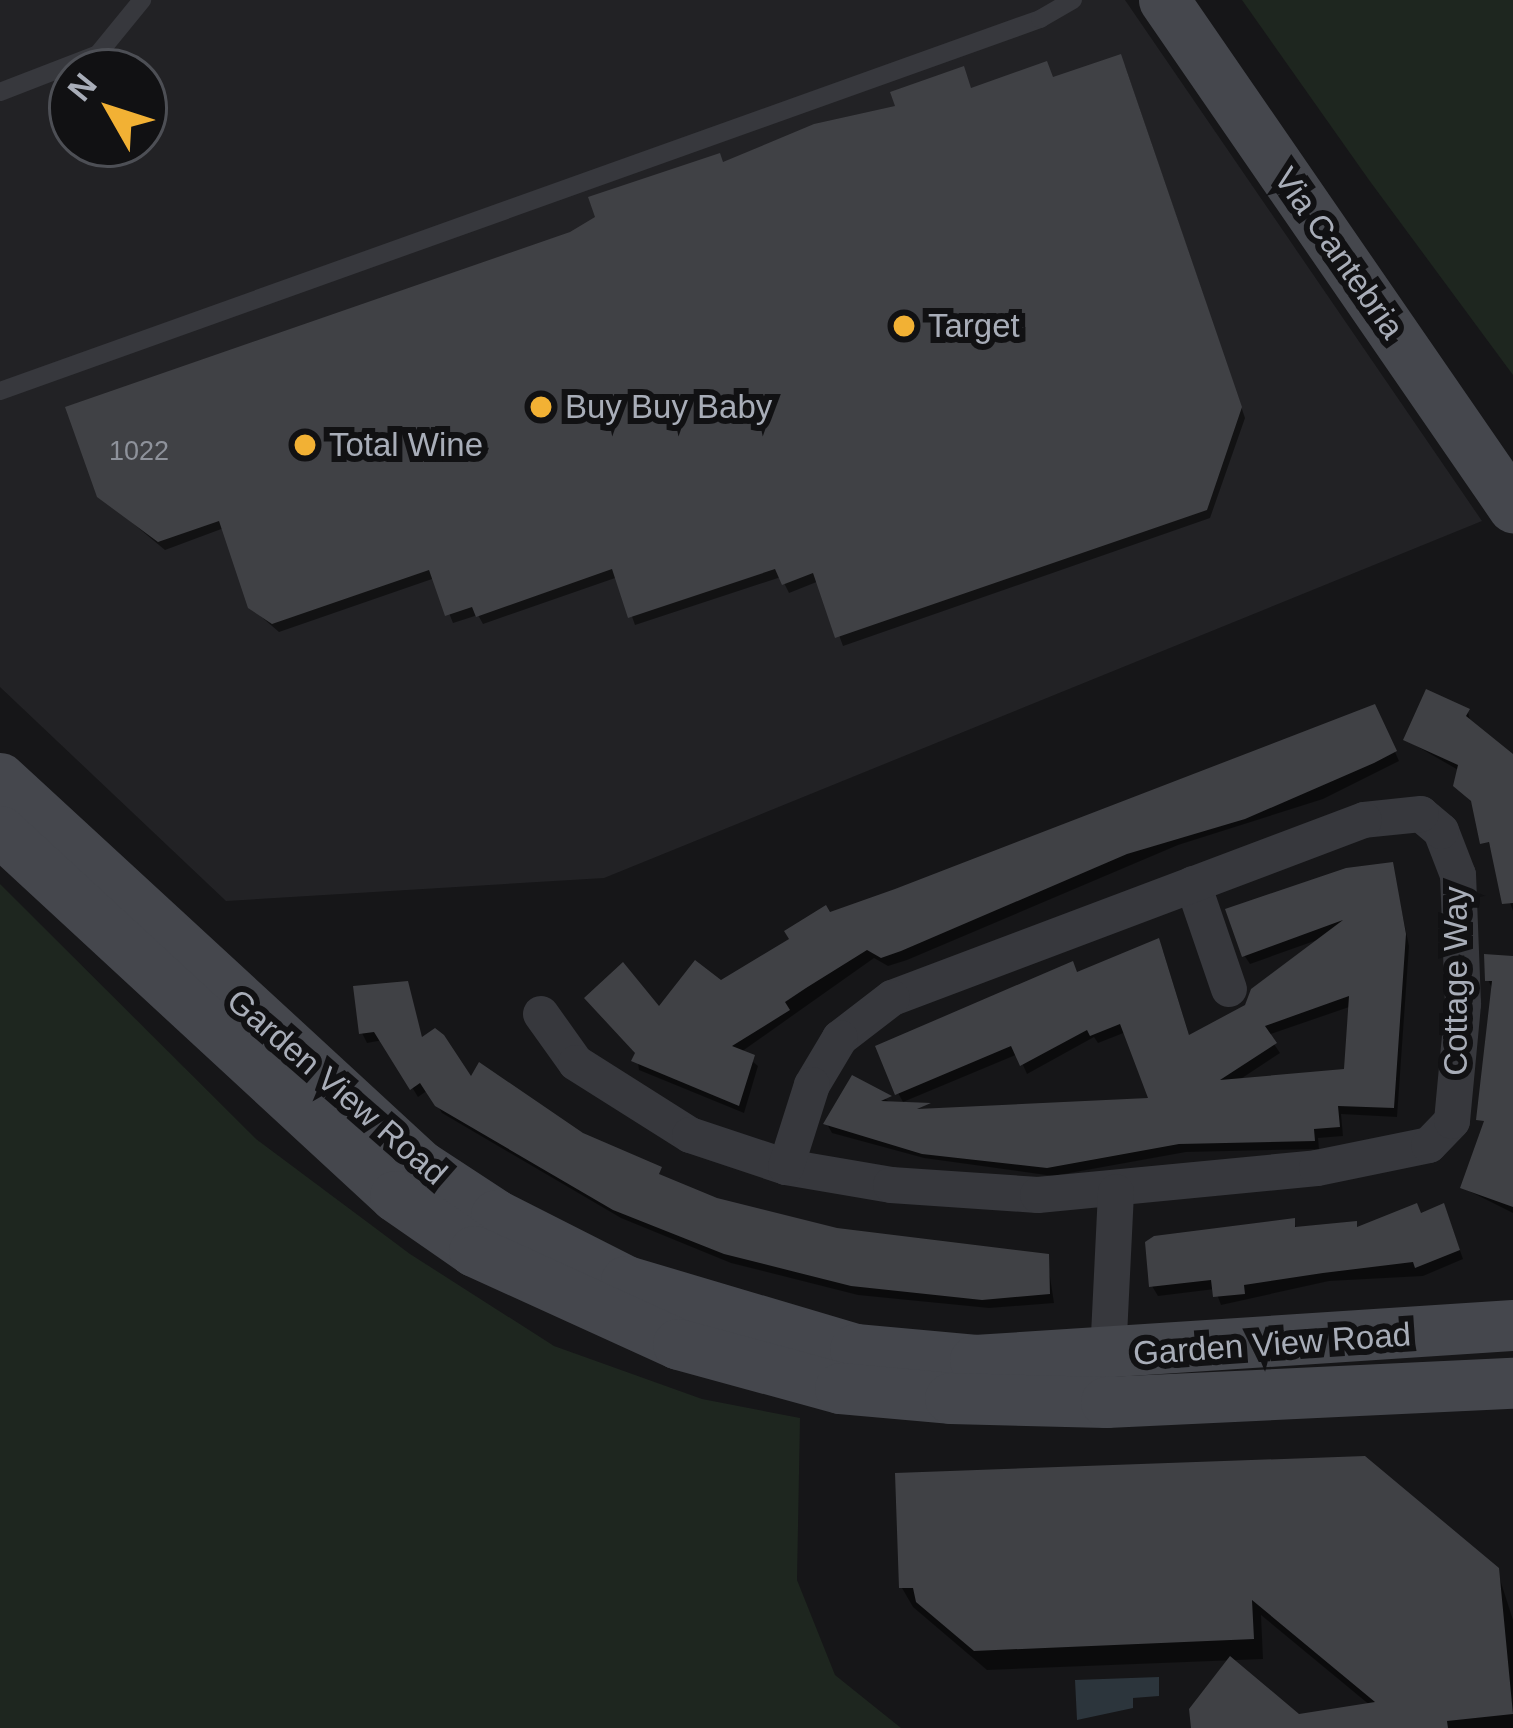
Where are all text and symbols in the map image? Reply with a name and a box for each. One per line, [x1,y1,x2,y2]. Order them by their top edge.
north arrow [48,48,168,168]
text: N [60,66,104,108]
street label: Via Cantebria [1266,160,1412,346]
place label: Target [928,306,1020,346]
marker: Target [891,313,917,339]
place label: Buy Buy Baby [565,387,772,427]
marker: Buy Buy Baby [528,394,554,420]
place label: Total Wine [329,425,483,465]
marker: Total Wine [292,432,318,458]
house number: 1022 [109,436,169,468]
street label: Cottage Way [1436,886,1476,1076]
street label: Garden View Road [219,981,455,1193]
street label: Garden View Road [1132,1315,1412,1373]

